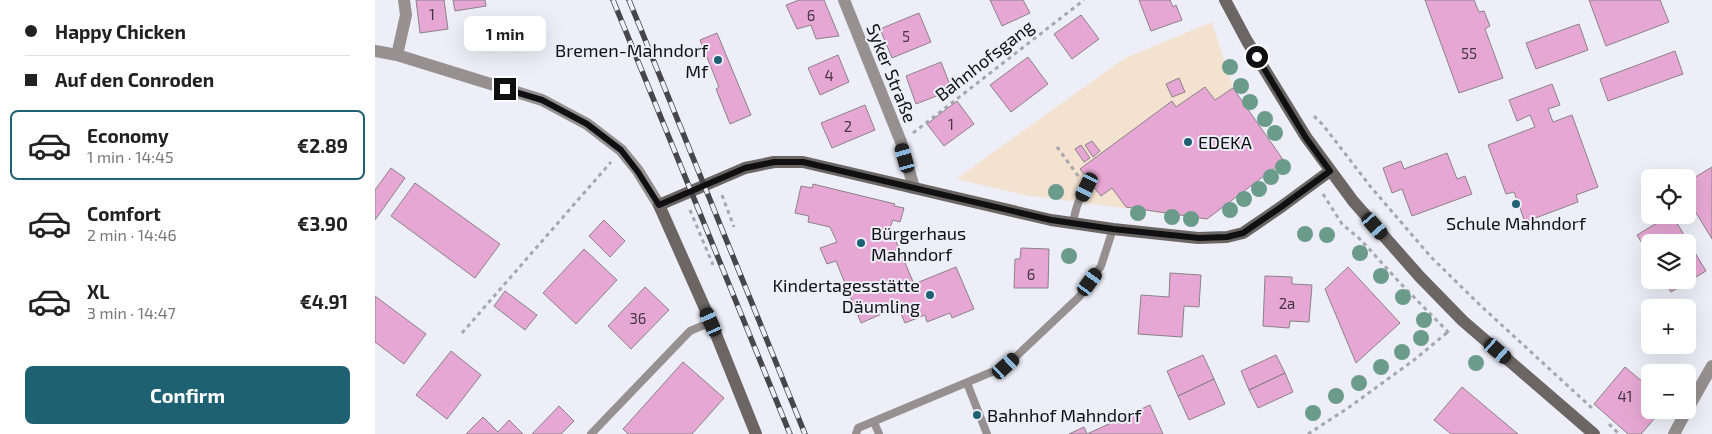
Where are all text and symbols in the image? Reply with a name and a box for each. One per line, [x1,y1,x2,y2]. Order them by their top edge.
house number: 1 [429,5,435,23]
house number: 6 [807,6,815,24]
street label: Bahnhofsgang [930,15,1038,105]
callout: 1 min [464,17,546,52]
text: Happy Chicken [55,20,186,43]
street label: Syker Straße [862,20,922,126]
text: 1 min [486,24,524,43]
house number: 5 [902,27,910,45]
place label: Bremen-Mahndorf Mf [555,39,709,82]
house number: 55 [1461,44,1477,62]
route start [1246,46,1268,68]
marker: Bremen-Mahndorf Mf [712,54,724,66]
house number: 4 [824,66,834,84]
text: Auf den Conroden [55,68,214,91]
route end [494,78,516,100]
house number: 1 [948,115,954,133]
house number: 2 [844,117,852,135]
icon: car [27,123,72,168]
text: Economy [87,124,169,147]
place label: EDEKA [1198,131,1253,153]
text: €2.89 [297,134,348,157]
marker: EDEKA [1182,136,1194,148]
car [893,142,916,174]
text: 1 min · 14:45 [87,147,174,166]
map controls [1641,169,1696,419]
button: locate [1641,169,1696,224]
car [1073,170,1100,204]
marker: Schule Mahndorf [1510,198,1522,210]
icon: car [27,201,72,246]
text: Comfort [87,202,161,225]
car [1359,210,1390,242]
text: €3.90 [297,212,348,235]
place label: Schule Mahndorf [1446,212,1587,234]
place label: Bürgerhaus Mahndorf [871,222,966,265]
text: 2 min · 14:46 [87,225,177,244]
button: layers [1641,234,1696,289]
marker: Bürgerhaus Mahndorf [855,237,867,249]
house number: 6 [1027,265,1035,283]
car [1075,265,1104,299]
place label: Kindertagesstätte Däumling [772,274,920,317]
icon: car [27,279,72,324]
text: XL [87,280,109,303]
marker: Kindertagesstätte Däumling [924,289,936,301]
text: €4.91 [300,290,348,313]
house number: 2a [1279,294,1295,312]
button: + [1641,299,1696,354]
text: 3 min · 14:47 [87,303,176,322]
car [698,305,723,339]
house number: 36 [630,309,646,327]
car [1481,335,1514,367]
car [989,350,1022,382]
button: − [1641,364,1696,419]
button: Confirm [25,366,350,424]
house number: 41 [1617,387,1633,405]
place label: Bahnhof Mahndorf [987,404,1142,426]
marker: Bahnhof Mahndorf [971,409,983,421]

